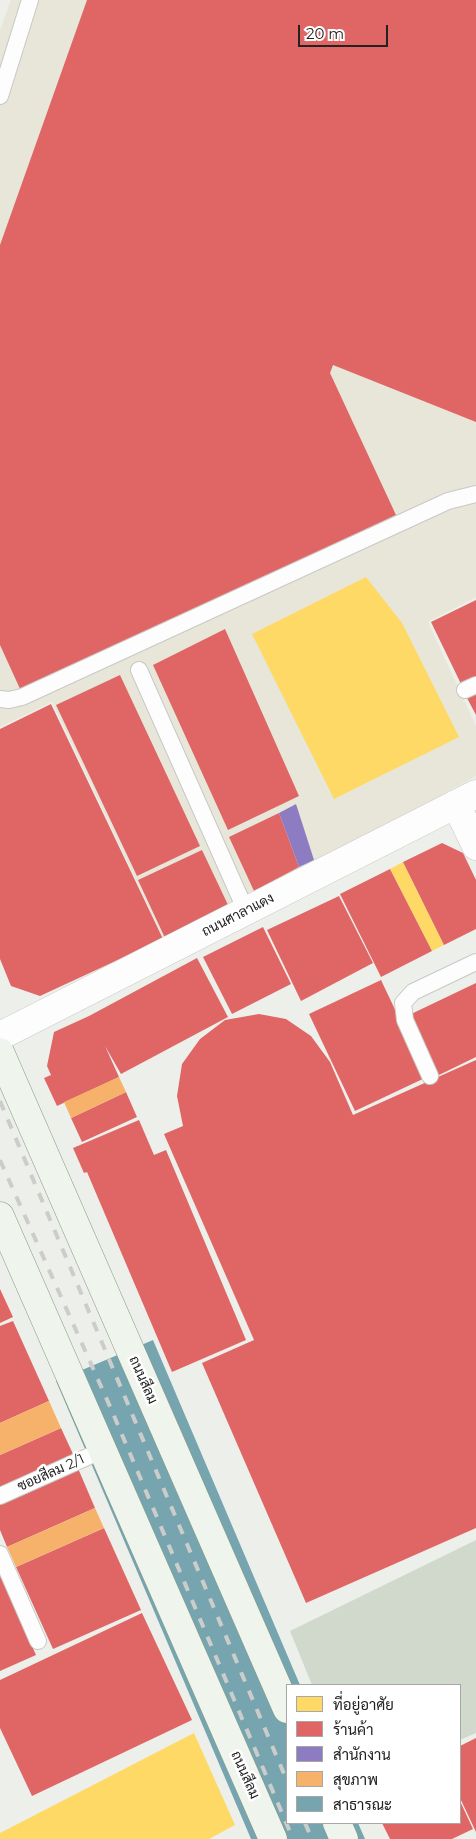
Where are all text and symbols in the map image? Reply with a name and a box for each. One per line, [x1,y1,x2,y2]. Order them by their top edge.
scale bar [301,15,391,47]
text: 20 m [306,24,344,43]
street label: ถนนศาลาแดง [199,890,277,940]
street label: ถนนสีลม [125,1353,161,1407]
street label: ซอยสีลม 2/1 [15,1451,87,1495]
legend [286,1684,461,1824]
text: ที่อยู่อาศัย [333,1695,394,1714]
text: ร้านค้า [333,1720,373,1739]
text: สำนักงาน [333,1745,391,1764]
street label: ถนนสีลม [227,1748,263,1802]
text: สุขภาพ [333,1770,378,1789]
text: สาธารณะ [333,1795,392,1814]

